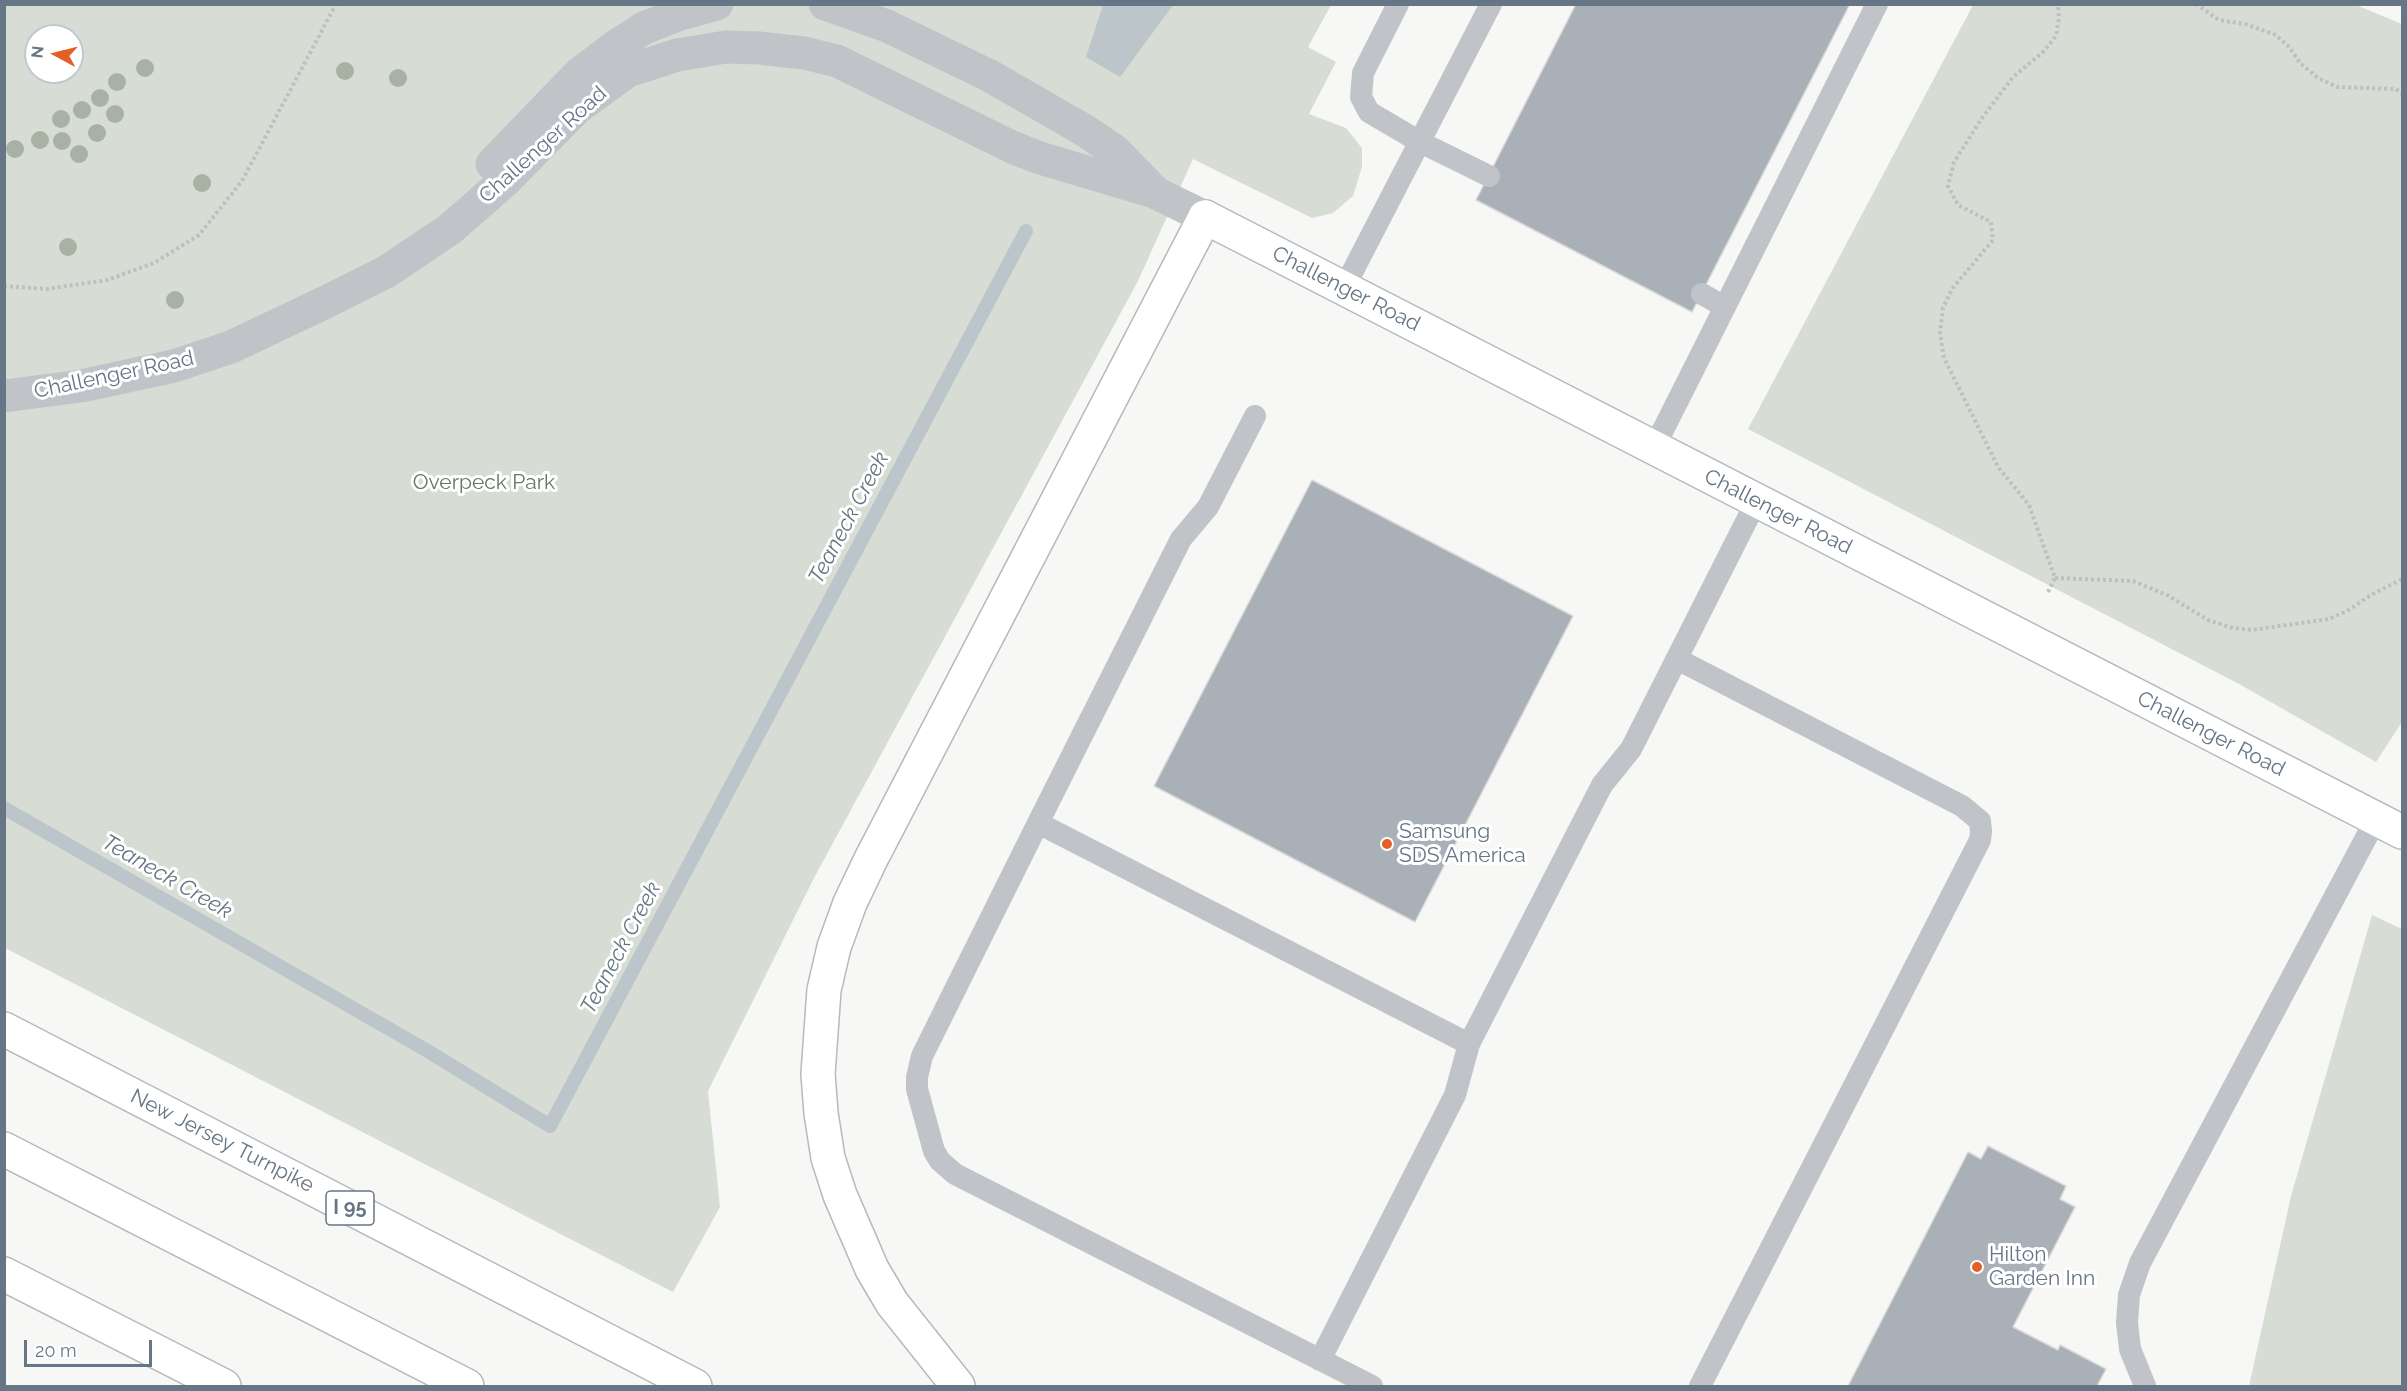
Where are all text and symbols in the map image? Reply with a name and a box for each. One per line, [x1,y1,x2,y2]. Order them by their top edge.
north arrow [24,24,84,84]
text: N [27,45,48,59]
street label: Challenger Road [474,81,612,209]
street label: Challenger Road [1268,241,1424,337]
street label: Challenger Road [32,346,196,404]
water label: Teaneck Creek [803,448,895,588]
street label: Challenger Road [1700,464,1856,560]
park label: Overpeck Park [413,470,555,496]
street label: Challenger Road [2133,686,2289,782]
place label: Samsung SDS America [1399,819,1526,869]
water label: Teaneck Creek [97,829,237,925]
marker: Samsung SDS America [1380,837,1394,851]
water label: Teaneck Creek [575,878,667,1018]
street label: New Jersey Turnpike [126,1084,318,1198]
road number: I 95 [326,1191,374,1225]
place label: Hilton Garden Inn [1989,1242,2095,1292]
marker: Hilton Garden Inn [1970,1260,1984,1274]
scale bar [27,1328,154,1366]
text: 20 m [35,1340,77,1361]

